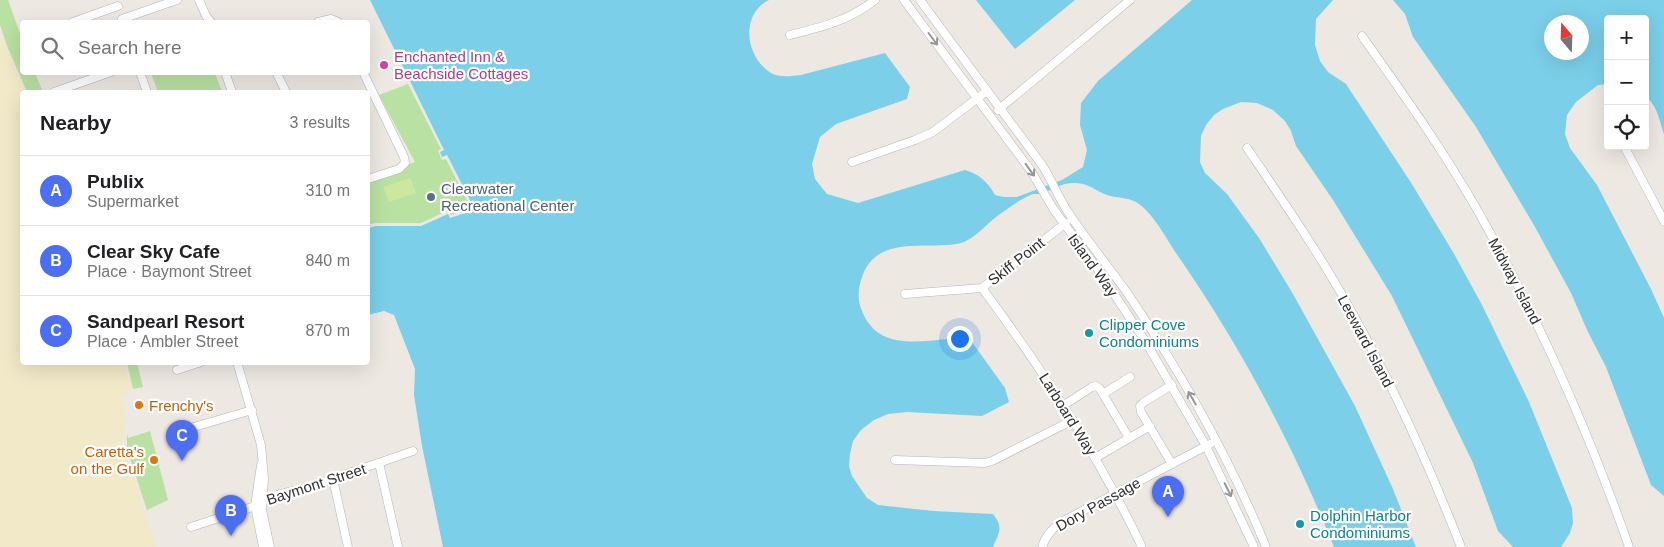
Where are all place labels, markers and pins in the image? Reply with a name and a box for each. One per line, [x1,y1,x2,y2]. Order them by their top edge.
place label: Enchanted Inn & Beachside Cottages [394,48,528,82]
marker: Enchanted Inn & Beachside Cottages [378,59,390,71]
place label: Clearwater Recreational Center [441,180,574,214]
marker: Clearwater Recreational Center [425,191,437,203]
place label: Clipper Cove Condominiums [1099,316,1199,350]
marker: Clipper Cove Condominiums [1083,327,1095,339]
place label: Frenchy's [149,397,214,414]
marker: Frenchy's [133,399,145,411]
pin: C [166,420,198,461]
place label: Caretta's on the Gulf [71,443,145,477]
marker: Caretta's on the Gulf [148,454,160,466]
pin: A [1152,476,1184,517]
pin: B [215,495,247,536]
place label: Dolphin Harbor Condominiums [1310,507,1411,541]
marker: Dolphin Harbor Condominiums [1294,518,1306,530]

